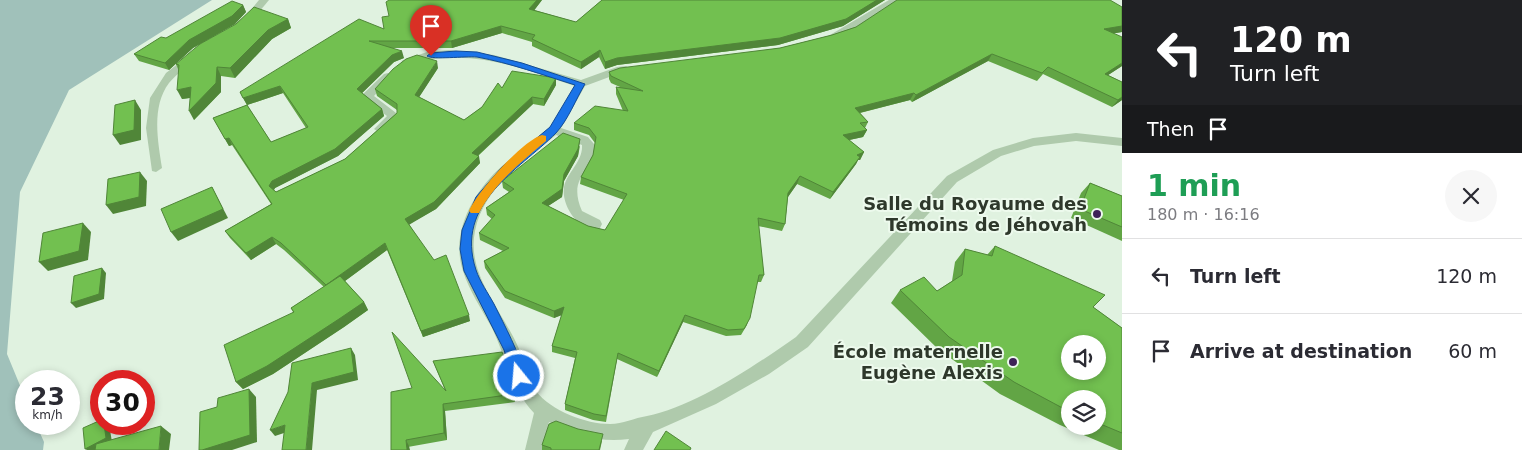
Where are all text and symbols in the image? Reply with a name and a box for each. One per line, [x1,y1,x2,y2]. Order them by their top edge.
pin [410,5,452,56]
icon: arrive [417,12,445,40]
icon: left [1147,20,1212,85]
text: 120 m [1230,20,1352,60]
text: Turn left [1230,61,1319,86]
icon: arrive [1204,115,1232,143]
text: Then [1147,118,1194,140]
text: 1 min [1147,168,1241,203]
button: close [1445,170,1497,222]
place label: Salle du Royaume des Témoins de Jéhovah [863,193,1087,235]
text: 180 m · 16:16 [1147,205,1260,224]
marker: Salle du Royaume des Témoins de Jéhovah [1091,208,1103,220]
icon: left [1147,262,1175,290]
text: Turn left [1190,265,1281,287]
text: 120 m [1436,265,1497,287]
map controls [1061,335,1106,435]
button: sound [1061,335,1106,380]
icon: arrive [1147,337,1175,365]
text: Arrive at destination [1190,340,1412,362]
text: 60 m [1448,340,1497,362]
place label: École maternelle Eugène Alexis [833,341,1003,383]
position arrow [492,349,544,401]
marker: École maternelle Eugène Alexis [1007,356,1019,368]
speed limit sign: 30 [90,370,155,435]
text: 23 [30,382,65,411]
button: layers [1061,390,1106,435]
text: km/h [32,408,63,422]

